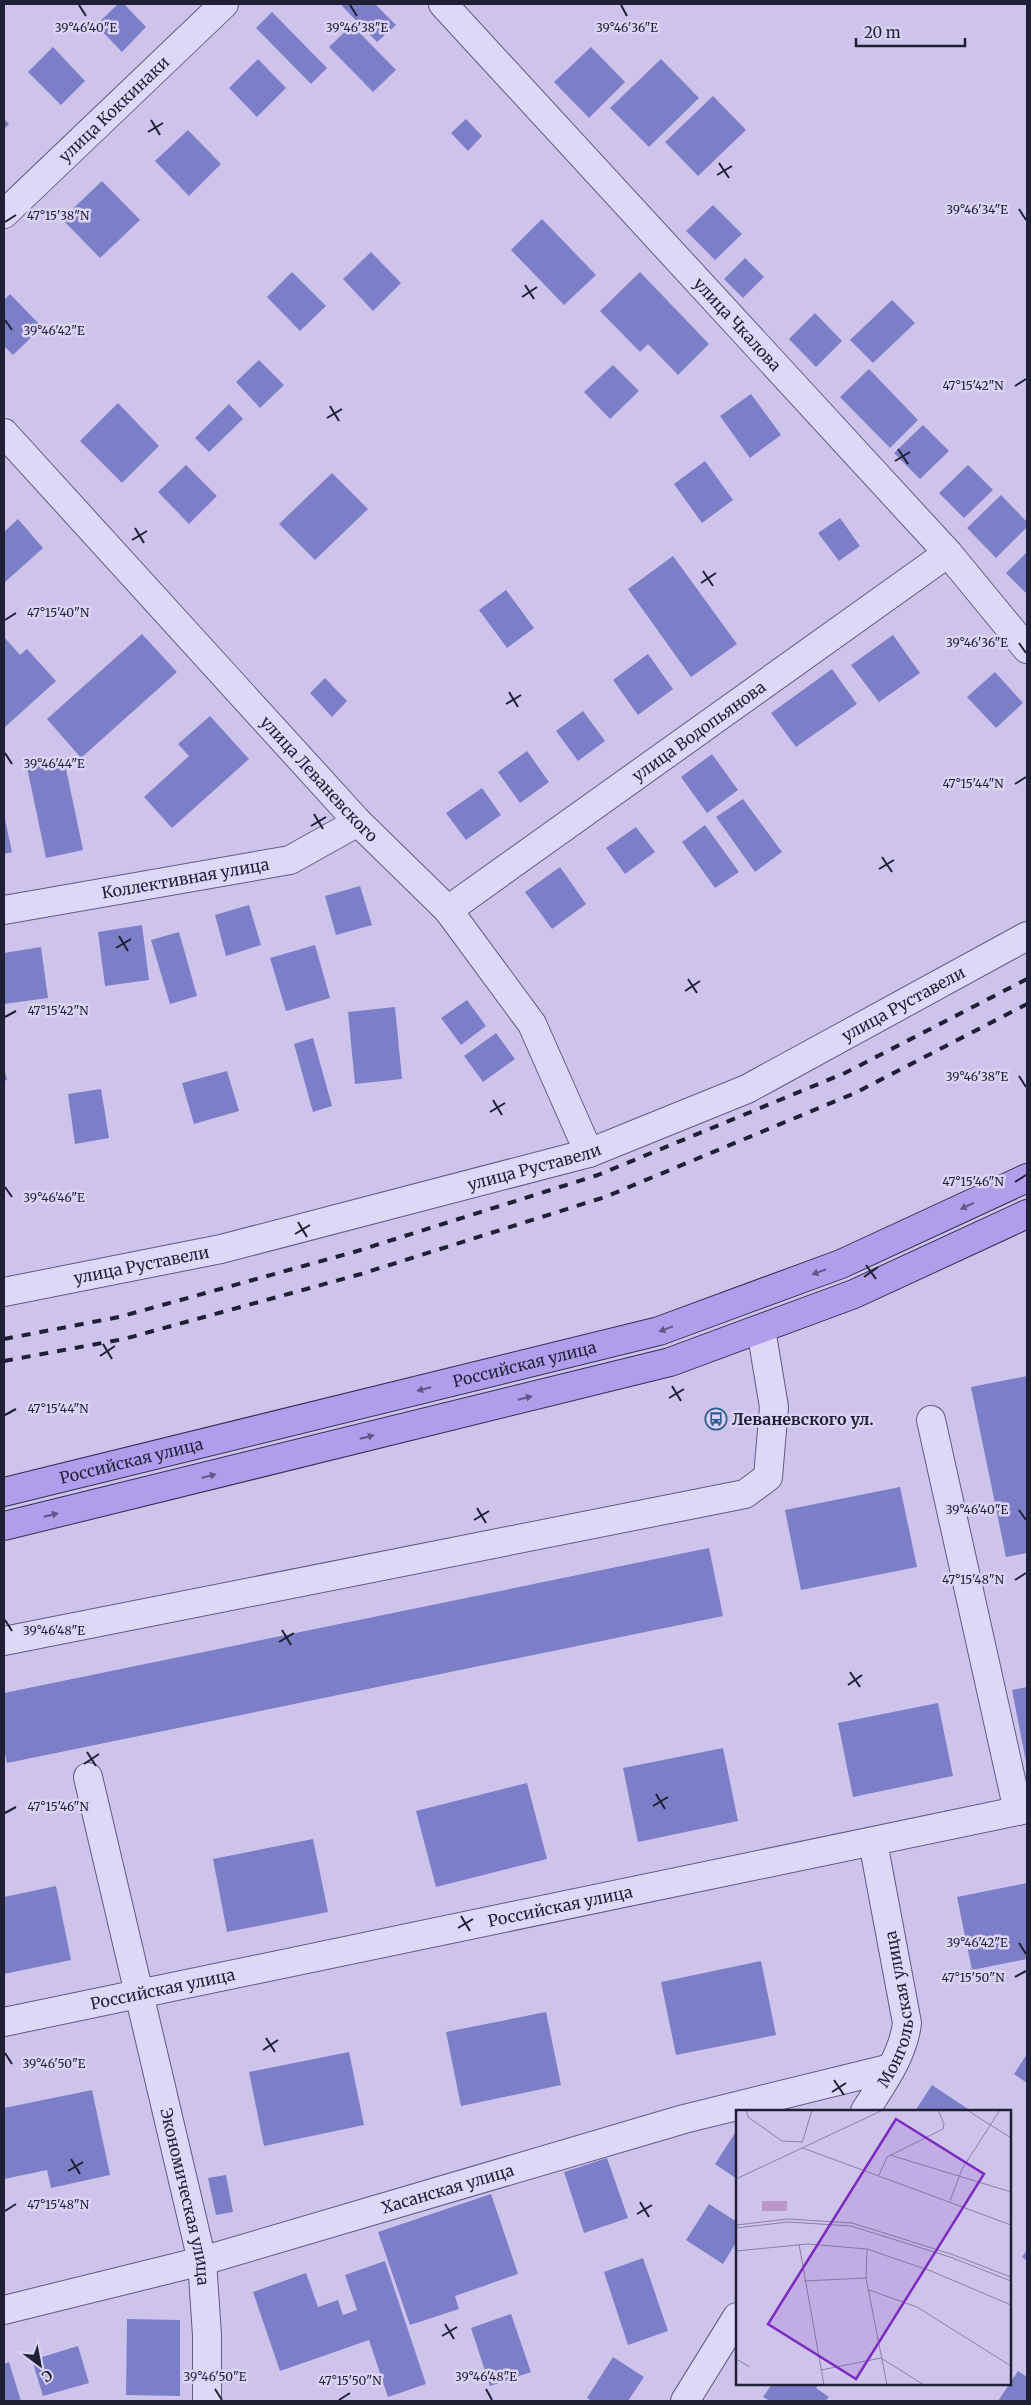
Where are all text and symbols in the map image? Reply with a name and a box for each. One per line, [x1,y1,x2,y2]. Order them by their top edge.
scale bar [856,15,965,47]
text: 39°46'40"E [55,20,118,35]
text: 39°46'38"E [326,20,389,35]
text: 39°46'36"E [596,20,658,35]
text: 20 m [864,23,901,42]
street label: улица Коккинаки [55,52,173,166]
text: 39°46'34"E [946,202,1008,217]
text: 47°15'38"N [27,208,90,223]
street label: улица Чкалова [690,273,786,375]
text: 39°46'42"E [23,323,85,338]
text: 47°15'42"N [942,378,1004,393]
text: 47°15'40"N [27,605,90,620]
text: 39°46'36"E [946,635,1008,650]
street label: улица Водопьянова [628,676,770,785]
street label: улица Леваневского [256,712,382,846]
text: 39°46'44"E [23,756,85,771]
text: 47°15'44"N [942,776,1004,791]
street label: Коллективная улица [100,854,271,903]
street label: улица Руставели [838,962,968,1045]
text: 47°15'42"N [27,1003,89,1018]
text: 39°46'38"E [946,1069,1009,1084]
street label: улица Руставели [465,1139,604,1194]
text: 47°15'46"N [942,1174,1004,1189]
text: 39°46'46"E [23,1190,85,1205]
one-way arrow [960,1202,974,1210]
street label: улица Руставели [72,1242,211,1288]
one-way arrow [812,1269,826,1277]
one-way arrow [659,1326,674,1333]
street label: Российская улица [451,1337,599,1391]
one-way arrow [416,1385,431,1393]
one-way arrow [517,1394,532,1402]
text: 47°15'44"N [27,1401,89,1416]
bus stop icon: Леваневского ул. [704,1407,728,1431]
place label: Леваневского ул. [732,1409,874,1429]
street label: Российская улица [57,1433,205,1488]
one-way arrow [359,1433,374,1441]
one-way arrow [201,1472,216,1480]
text: 39°46'40"E [946,1502,1009,1517]
one-way arrow [44,1511,59,1519]
text: 47°15'48"N [942,1572,1005,1587]
text: 39°46'48"E [23,1623,85,1638]
text: 47°15'46"N [27,1799,89,1814]
street label: Российская улица [486,1881,635,1931]
street label: Монгольская улица [873,1929,917,2091]
text: 39°46'42"E [946,1935,1008,1950]
street label: Российская улица [89,1964,237,2014]
text: 47°15'50"N [942,1970,1005,1985]
text: 39°46'50"E [23,2056,86,2071]
street label: Экономическая улица [156,2106,214,2286]
inset map [736,2110,1011,2385]
street label: Хасанская улица [379,2160,516,2218]
text: 47°15'48"N [27,2197,90,2212]
north arrow [15,2340,65,2390]
text: С [38,2366,56,2386]
text: 39°46'50"E [184,2369,247,2384]
text: 39°46'48"E [455,2369,517,2384]
text: 47°15'50"N [319,2373,382,2388]

